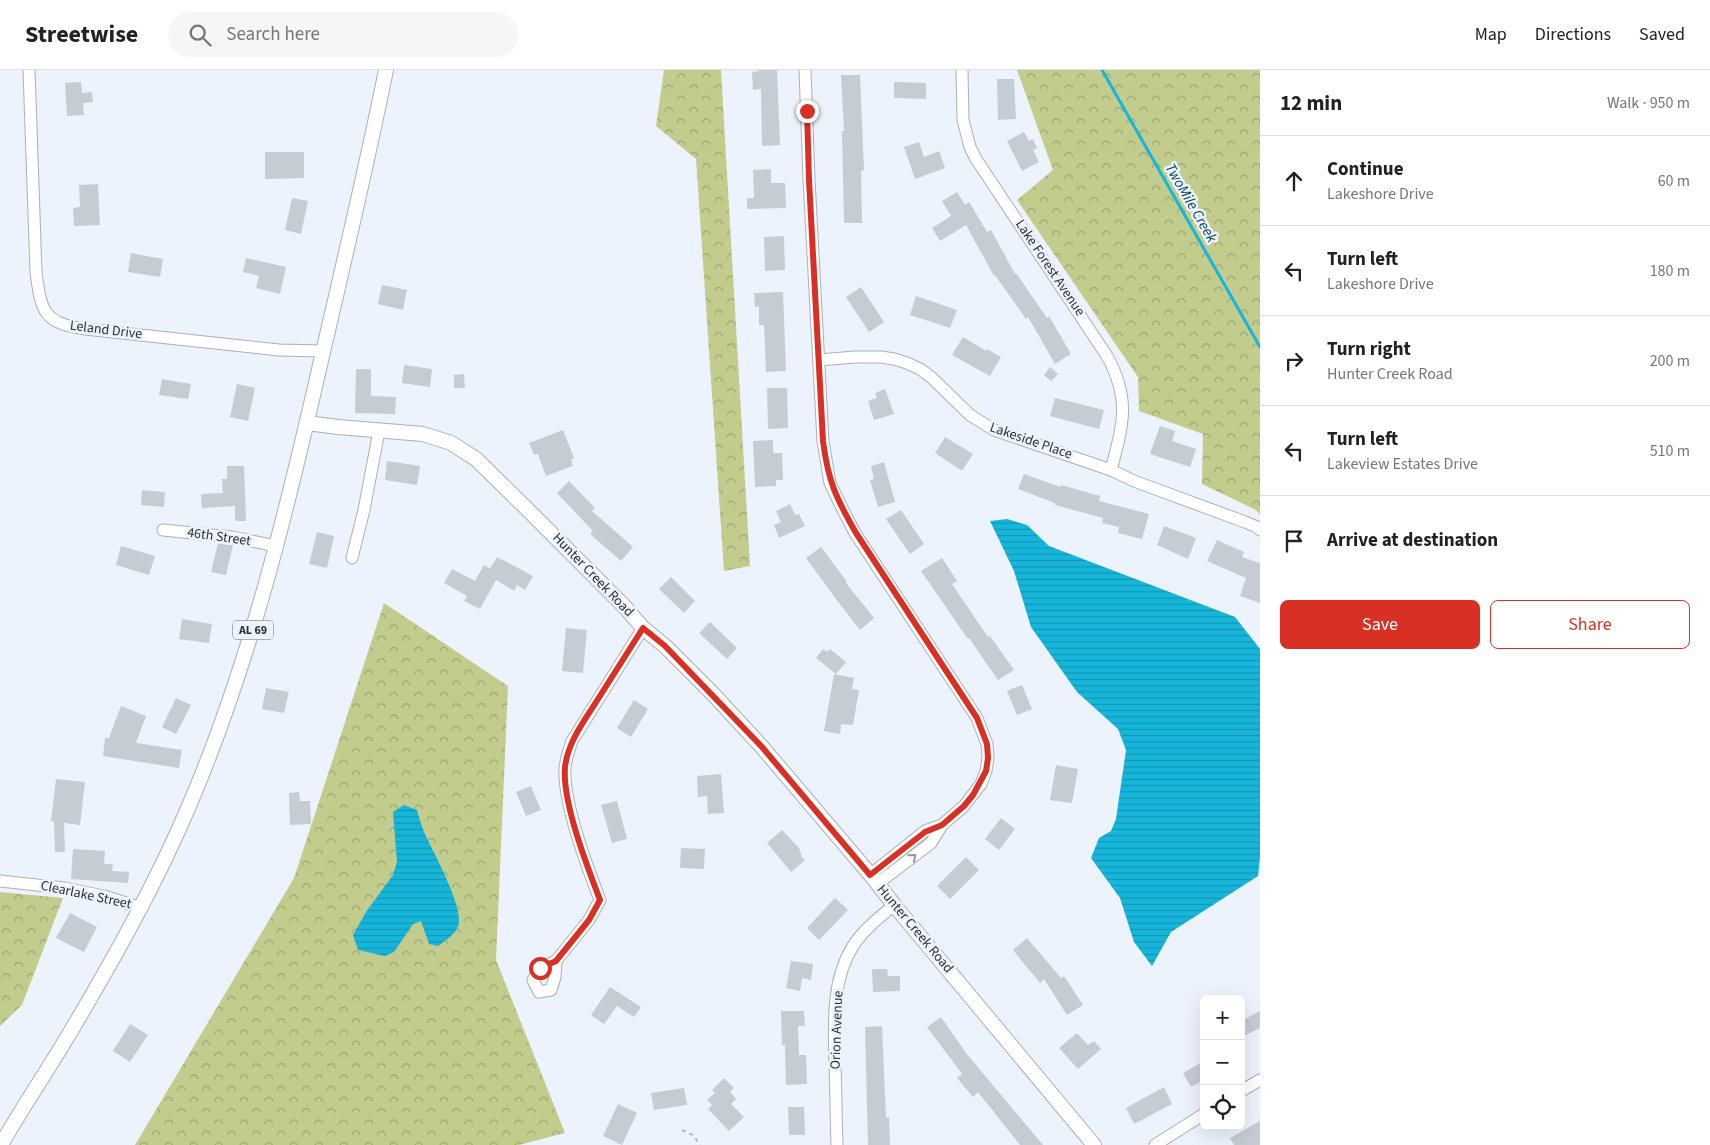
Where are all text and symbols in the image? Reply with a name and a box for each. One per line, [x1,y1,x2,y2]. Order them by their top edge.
search box [168,12,518,57]
text: Streetwise [25,17,138,52]
icon: search [186,21,214,49]
text: Search here [226,21,320,48]
text: Map [1475,22,1507,47]
text: Directions [1535,22,1611,47]
text: Saved [1639,22,1685,47]
text: 12 min [1280,88,1342,118]
text: Walk · 950 m [1607,92,1690,114]
route end [796,100,819,123]
text: Continue [1327,156,1404,183]
water label: TwoMile Creek [1160,160,1223,247]
icon: ahead [1280,167,1308,195]
text: 60 m [1658,170,1690,192]
text: Lakeshore Drive [1327,183,1434,205]
street label: Lake Forest Avenue [1010,216,1090,320]
text: Turn left [1327,246,1398,273]
icon: left [1280,257,1308,285]
text: 180 m [1650,260,1690,282]
text: Lakeshore Drive [1327,273,1434,295]
street label: Leland Drive [69,316,143,344]
text: Turn right [1327,336,1411,363]
icon: right [1280,347,1308,375]
text: 200 m [1650,350,1690,372]
text: Hunter Creek Road [1327,363,1453,385]
street label: Lakeside Place [987,418,1075,464]
text: Turn left [1327,426,1398,453]
icon: left [1280,437,1308,465]
text: 510 m [1650,440,1690,462]
text: Lakeview Estates Drive [1327,453,1478,475]
street label: 46th Street [186,523,252,551]
icon: arrive [1280,527,1308,555]
text: Arrive at destination [1327,527,1498,554]
street label: Hunter Creek Road [548,529,638,621]
button: Save [1280,600,1480,649]
button: Share [1490,600,1690,649]
road number: AL 69 [233,620,273,640]
one-way arrow [907,855,916,863]
street label: Clearlake Street [39,876,134,914]
street label: Hunter Creek Road [872,880,958,978]
route start [529,957,552,980]
street label: Orion Avenue [826,990,848,1070]
map controls [1200,995,1245,1130]
button: + [1200,995,1245,1040]
button: − [1200,1040,1245,1085]
button: locate [1200,1085,1245,1130]

